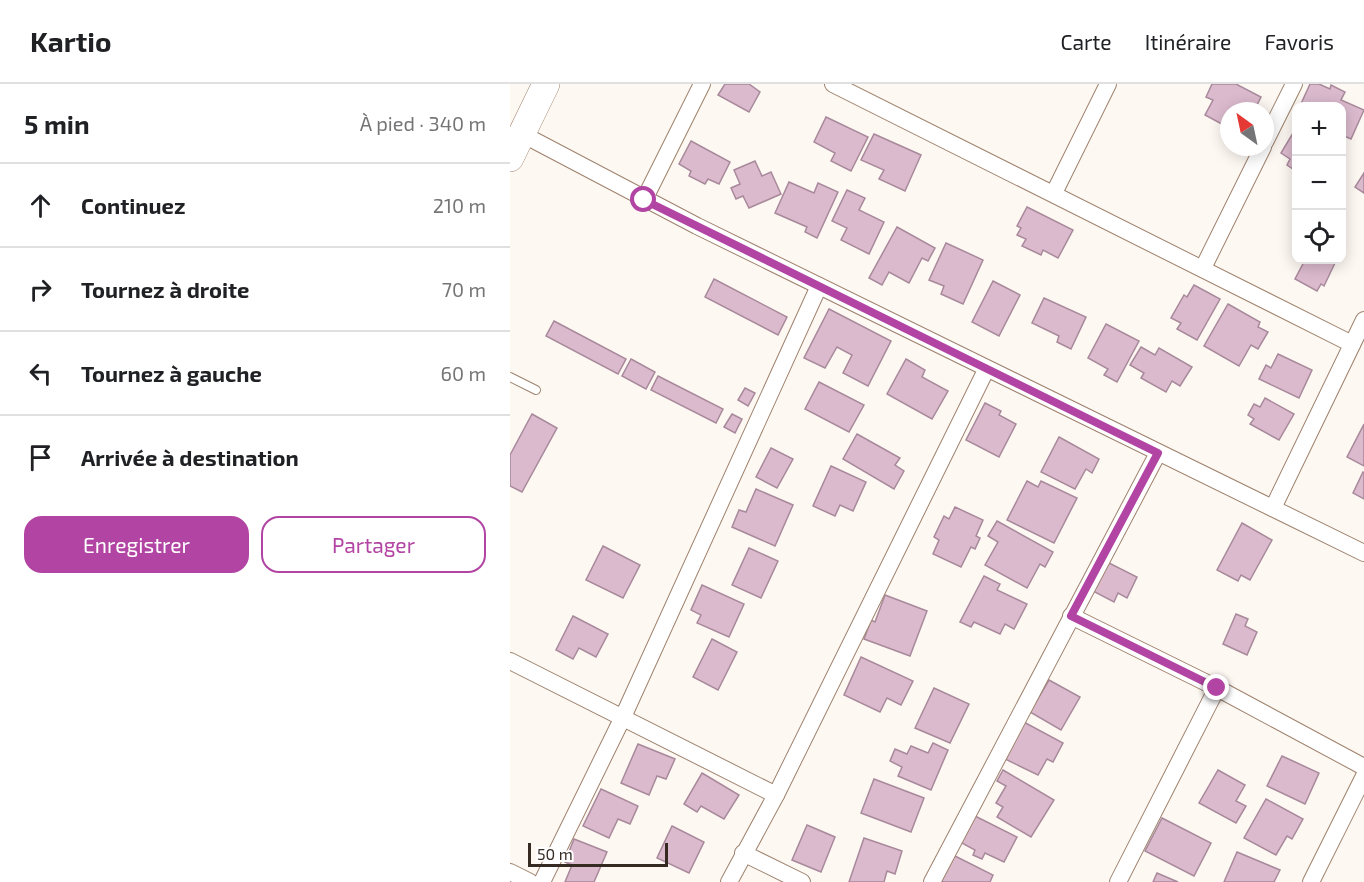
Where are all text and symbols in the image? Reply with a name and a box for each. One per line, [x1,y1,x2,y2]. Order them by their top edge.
text: Kartio [30,24,111,58]
text: Carte [1060,29,1112,54]
text: Itinéraire [1145,29,1231,54]
text: Favoris [1264,29,1334,54]
north arrow [1220,102,1274,156]
map controls [1292,102,1346,264]
button: + [1292,102,1346,156]
text: 5 min [24,108,90,139]
text: À pied · 340 m [360,111,486,135]
button: − [1292,156,1346,210]
route start [630,186,656,212]
icon: ahead [24,189,57,222]
text: Continuez [81,192,185,218]
text: 210 m [433,193,486,217]
button: locate [1292,210,1346,264]
icon: right [24,273,57,306]
text: Tournez à droite [81,276,250,302]
text: 70 m [442,277,486,301]
icon: left [24,357,57,390]
text: Tournez à gauche [81,360,262,386]
text: 60 m [441,361,486,385]
icon: arrive [24,441,57,474]
text: Arrivée à destination [81,444,299,470]
button: Enregistrer [24,516,249,573]
button: Partager [261,516,486,573]
route end [1203,674,1229,700]
scale bar [528,840,668,868]
text: 50 m [537,844,573,863]

